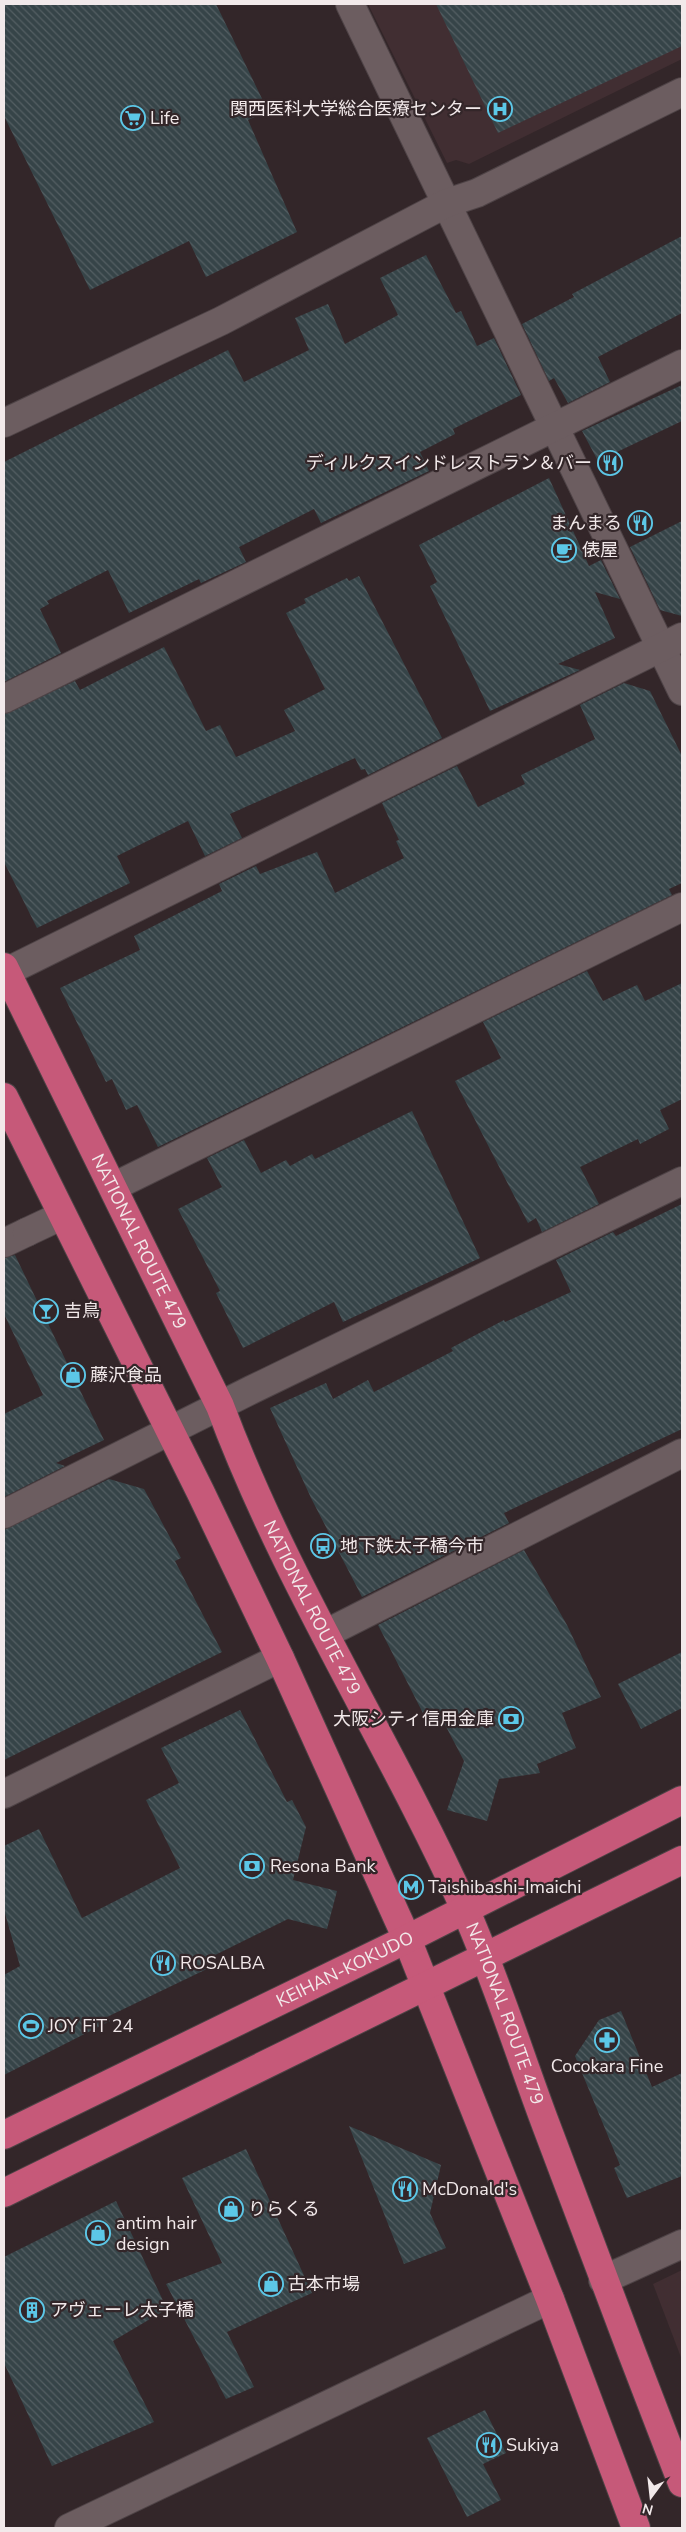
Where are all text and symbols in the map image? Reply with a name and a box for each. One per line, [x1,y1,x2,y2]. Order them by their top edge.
hospital icon: 関西医科大学総合医療センター [487,96,513,122]
place label: 関西医科大学総合医療センター [230,97,482,121]
supermarket icon: Life [120,105,146,131]
place label: Life [150,106,179,130]
restaurant icon: ディルクスインドレストラン＆バー [597,450,623,476]
place label: ディルクスインドレストラン＆バー [306,451,592,475]
restaurant icon: まんまる [627,510,653,536]
place label: まんまる [550,511,622,535]
cafe icon: 俵屋 [551,537,577,563]
place label: 俵屋 [582,538,618,562]
street label: NATIONAL ROUTE 479 [86,1150,192,1333]
bar icon: 吉鳥 [33,1298,59,1324]
place label: 吉鳥 [64,1299,100,1323]
shop icon: 藤沢食品 [60,1362,86,1388]
place label: 藤沢食品 [90,1363,162,1387]
street label: NATIONAL ROUTE 479 [258,1516,367,1699]
bus stop icon: 地下鉄太子橋今市 [310,1533,336,1559]
place label: 地下鉄太子橋今市 [340,1534,484,1558]
bank icon: 大阪シティ信用金庫 [498,1706,524,1732]
place label: 大阪シティ信用金庫 [333,1707,494,1731]
bank icon: Resona Bank [239,1853,265,1879]
place label: Resona Bank [270,1854,376,1878]
metro station icon: Taishibashi-Imaichi [398,1874,424,1900]
place label: Taishibashi-Imaichi [428,1875,581,1899]
street label: NATIONAL ROUTE 479 [460,1919,549,2108]
street label: KEIHAN-KOKUDO [272,1926,418,2013]
restaurant icon: ROSALBA [150,1950,176,1976]
place label: ROSALBA [180,1951,265,1975]
sports icon: JOY FiT 24 [18,2013,44,2039]
place label: JOY FiT 24 [47,2014,134,2038]
pharmacy icon: Cocokara Fine [594,2027,620,2053]
place label: Cocokara Fine [551,2054,663,2078]
restaurant icon: McDonald's [392,2176,418,2202]
place label: McDonald's [422,2177,517,2201]
shop icon: りらくる [218,2196,244,2222]
place label: りらくる [248,2197,320,2221]
place label: antim hair design [116,2211,197,2256]
shop icon: antim hair design [85,2220,111,2246]
shop icon: 古本市場 [258,2271,284,2297]
place label: 古本市場 [288,2272,360,2296]
building icon: アヴェーレ太子橋 [19,2297,45,2323]
place label: アヴェーレ太子橋 [50,2298,194,2322]
restaurant icon: Sukiya [476,2432,502,2458]
place label: Sukiya [506,2433,559,2457]
north arrow [626,2472,676,2522]
text: N [640,2499,655,2520]

